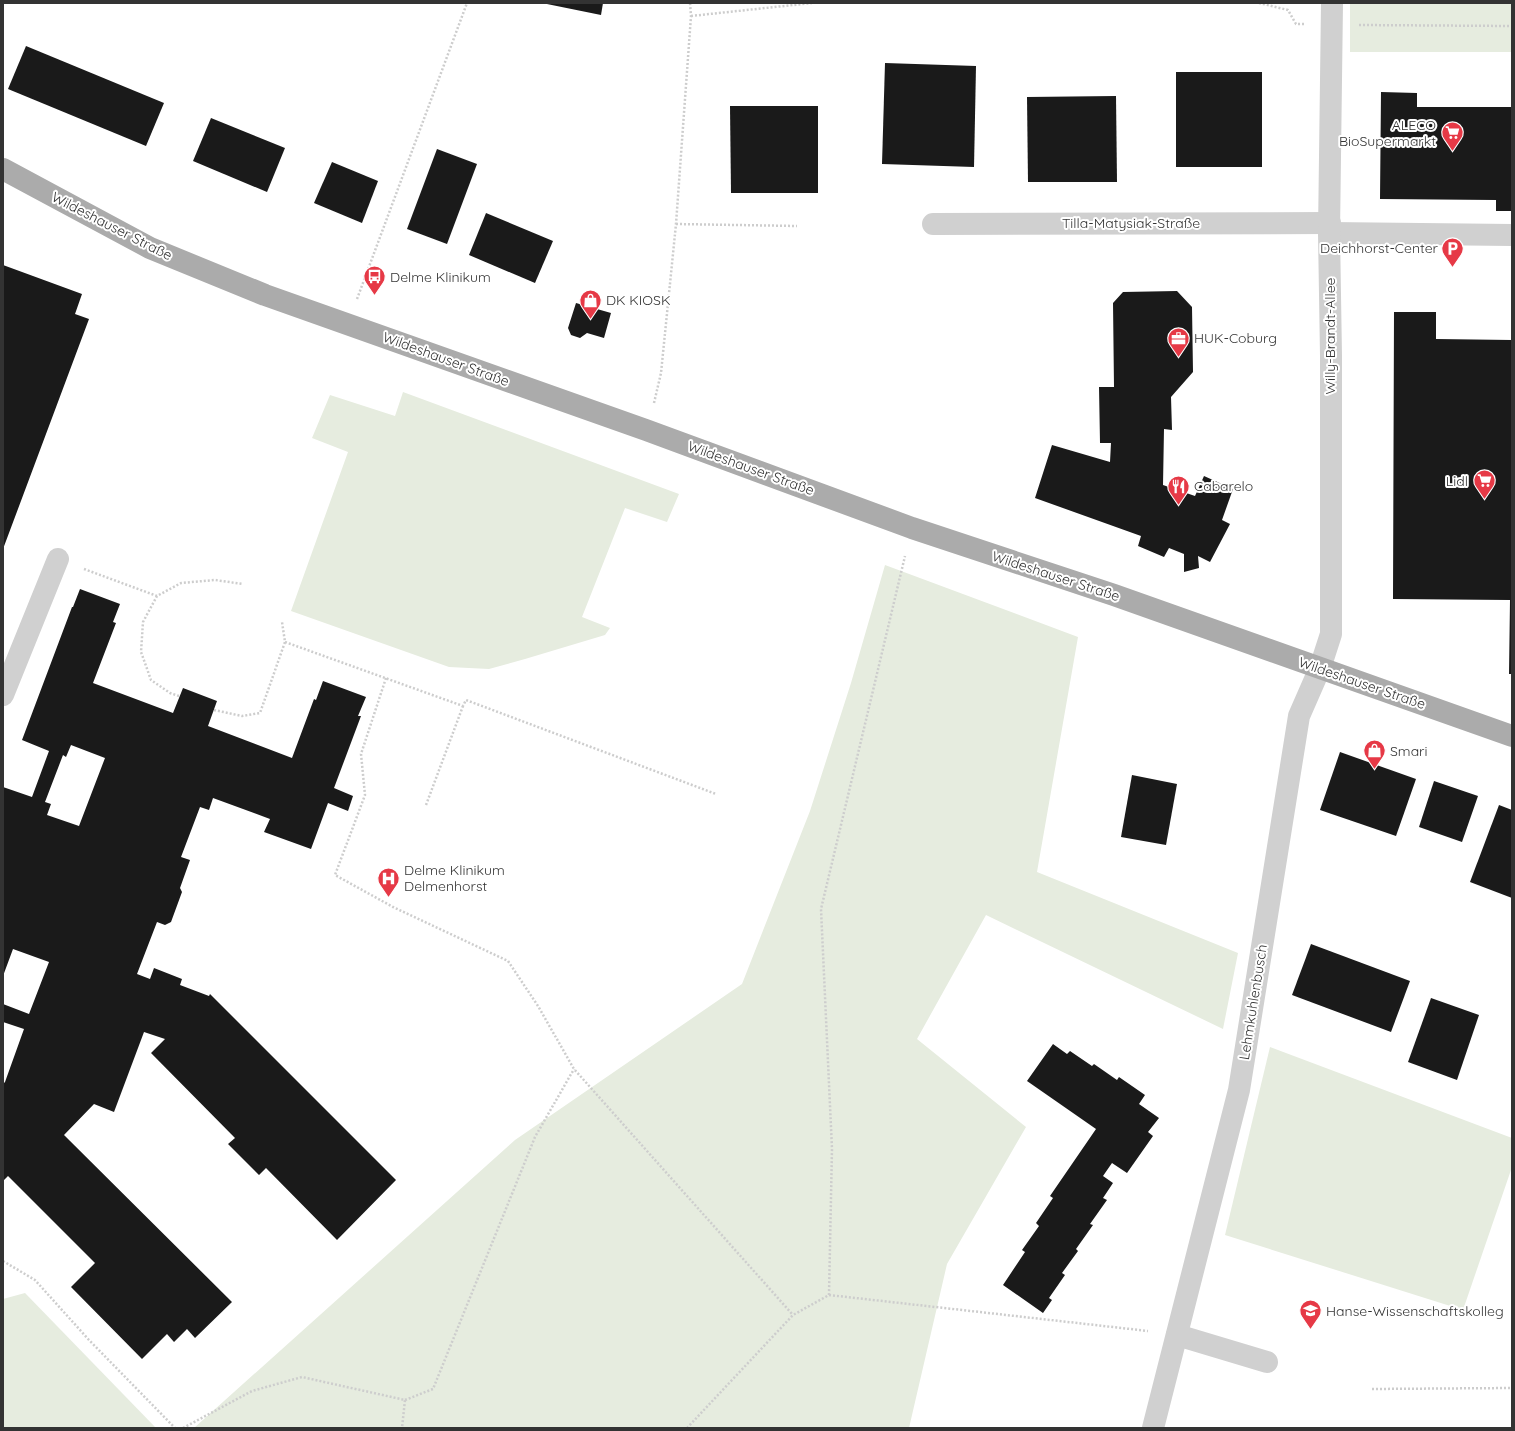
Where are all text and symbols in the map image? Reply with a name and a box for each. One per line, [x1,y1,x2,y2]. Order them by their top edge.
place label: ALECO BioSupermarkt [1339,116,1436,150]
supermarket icon: ALECO BioSupermarkt [1439,120,1465,153]
street label: Wildeshauser Straße [49,188,176,264]
street label: Tilla-Matysiak-Straße [1062,214,1200,232]
parking icon: Deichhorst-Center [1440,235,1466,268]
place label: Deichhorst-Center [1320,239,1439,257]
bus stop icon: Delme Klinikum [361,264,387,297]
place label: Delme Klinikum [390,268,491,286]
street label: Willy-Brandt-Allee [1321,277,1339,394]
shop icon: DK KIOSK [577,287,603,320]
place label: DK KIOSK [606,291,670,309]
office icon: HUK-Coburg [1165,325,1191,358]
street label: Wildeshauser Straße [380,328,512,390]
place label: HUK-Coburg [1194,329,1277,347]
street label: Wildeshauser Straße [685,437,817,499]
supermarket icon: Lidl [1471,468,1497,501]
place label: Lidl [1446,472,1468,490]
restaurant icon: Cabarelo [1165,473,1191,506]
place label: Cabarelo [1194,477,1253,495]
street label: Wildeshauser Straße [990,547,1122,605]
street label: Wildeshauser Straße [1296,653,1428,713]
shop icon: Smari [1362,738,1388,771]
place label: Smari [1390,742,1428,760]
place label: Delme Klinikum Delmenhorst [404,861,505,895]
hospital icon: Delme Klinikum Delmenhorst [376,865,402,898]
street label: Lehmkuhlenbusch [1235,943,1271,1061]
school or university icon: Hanse-Wissenschaftskolleg [1297,1298,1323,1331]
place label: Hanse-Wissenschaftskolleg [1326,1302,1504,1320]

